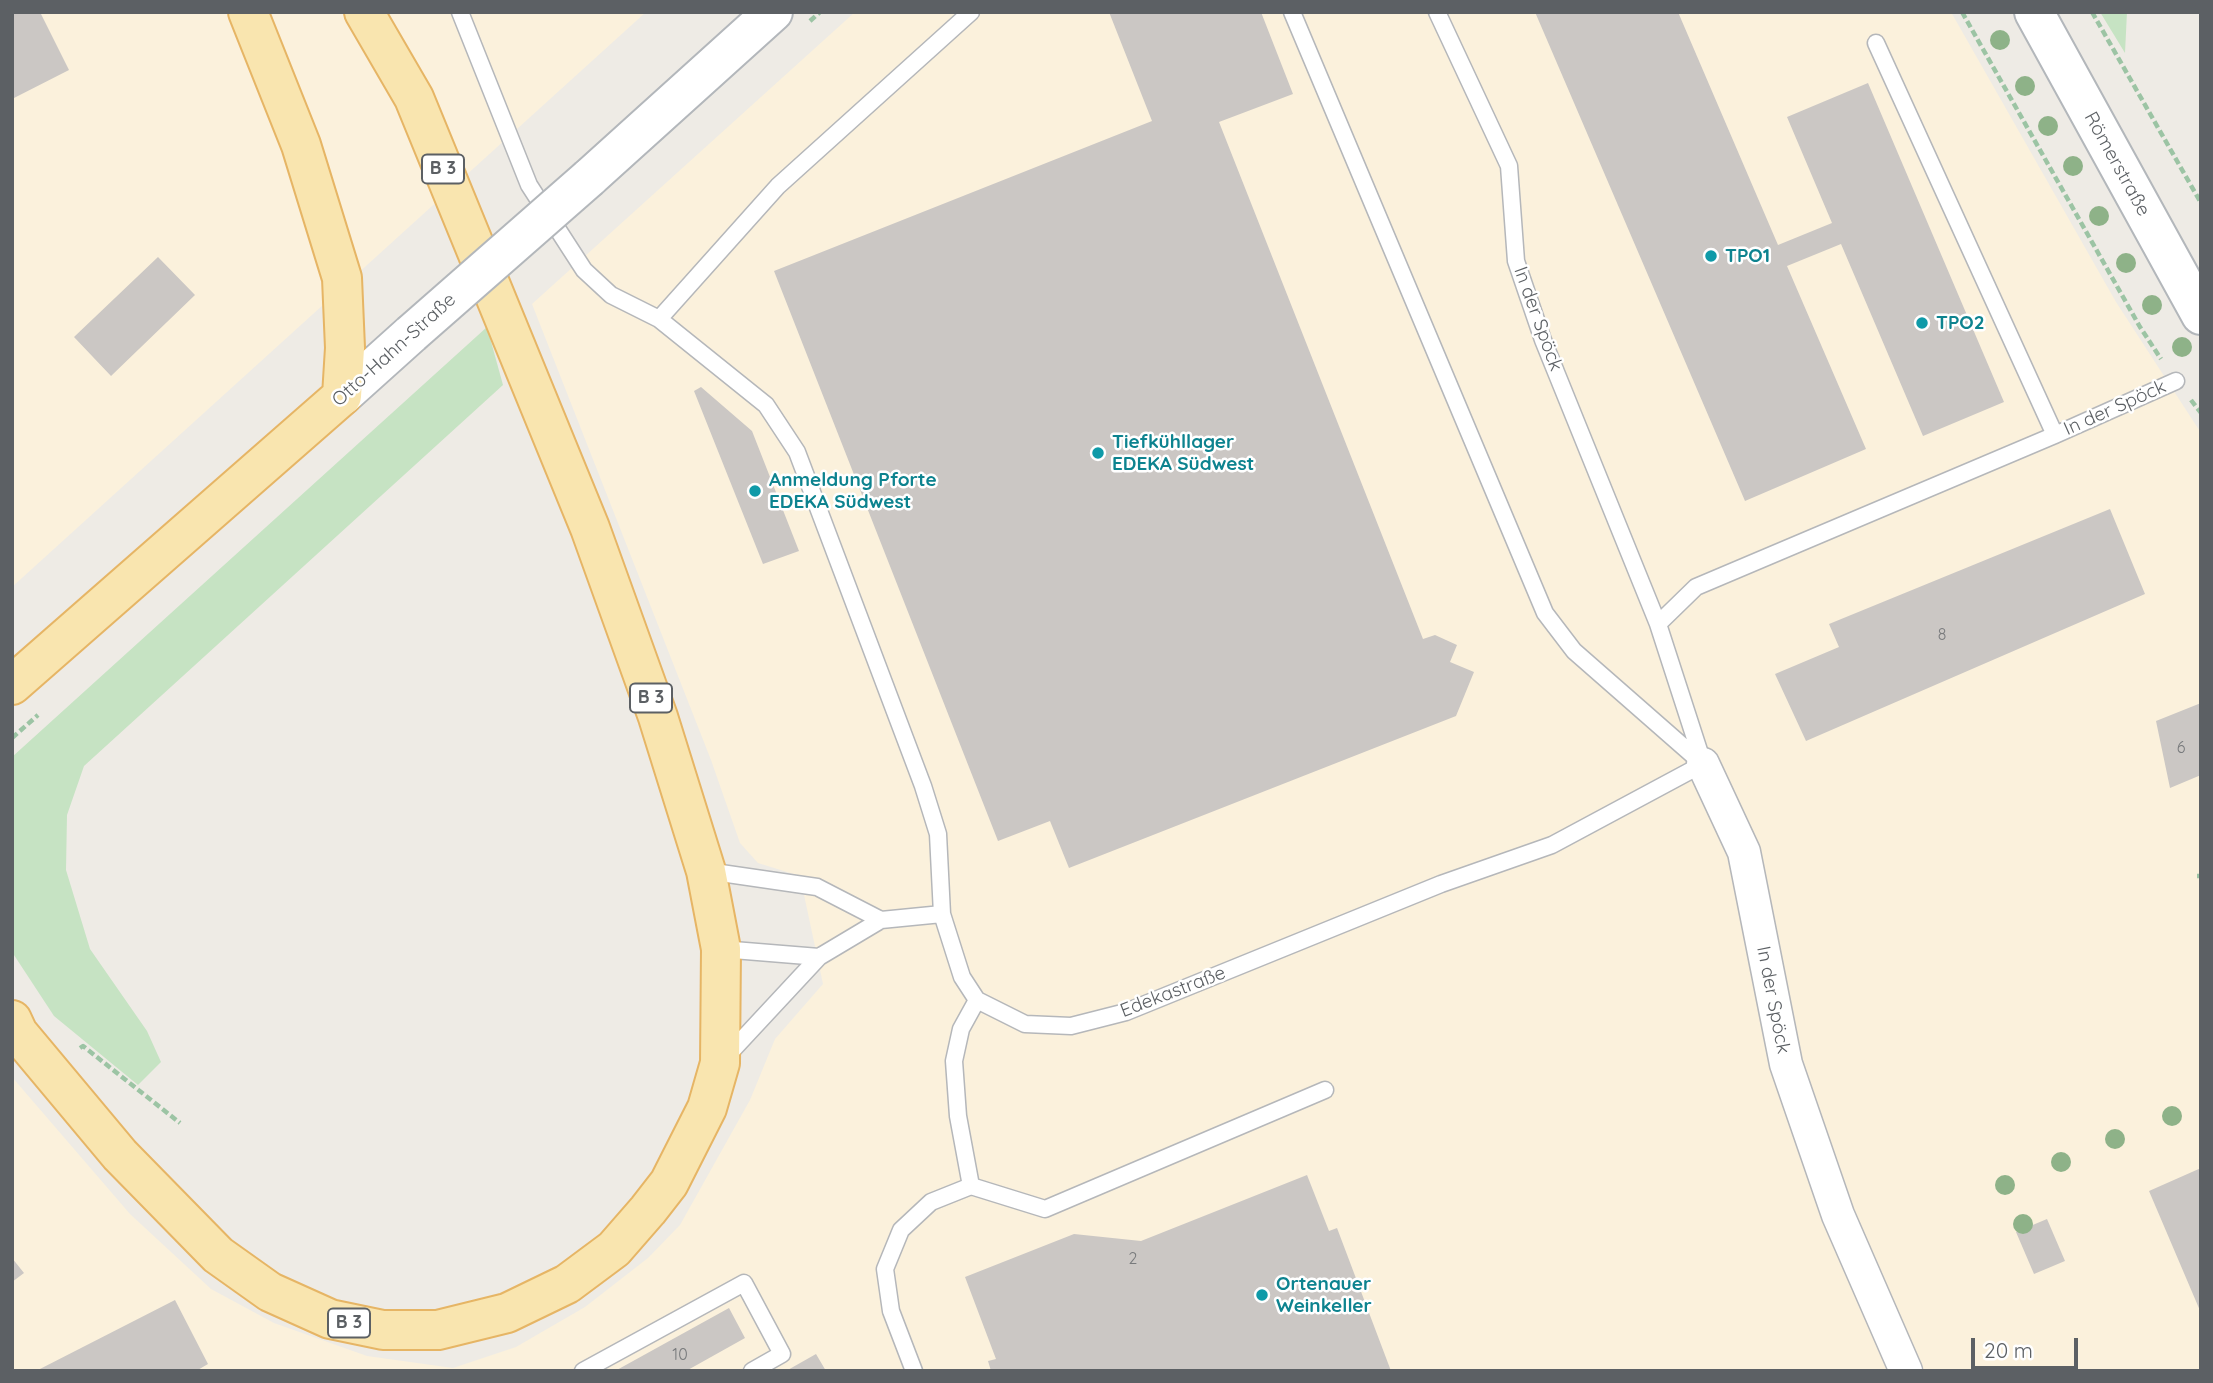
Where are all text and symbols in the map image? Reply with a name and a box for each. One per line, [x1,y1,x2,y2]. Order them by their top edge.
street label: Römerstraße [2079,108,2155,220]
road number: B 3 [422,154,464,184]
place label: TPO1 [1725,245,1770,267]
marker: TPO1 [1703,248,1719,264]
street label: In der Spöck [1509,264,1567,374]
street label: Otto-Hahn-Straße [327,288,461,412]
place label: TPO2 [1936,312,1985,334]
marker: TPO2 [1914,315,1930,331]
street label: In der Spöck [2060,375,2170,441]
place label: Tiefkühllager EDEKA Südwest [1112,431,1254,475]
marker: Tiefkühllager EDEKA Südwest [1090,445,1106,461]
place label: Anmeldung Pforte EDEKA Südwest [769,469,937,513]
marker: Anmeldung Pforte EDEKA Südwest [747,483,763,499]
house number: 8 [1938,625,1946,645]
road number: B 3 [630,684,672,712]
house number: 6 [2177,738,2185,758]
street label: In der Spöck [1751,944,1795,1056]
street label: Edekastraße [1117,962,1229,1022]
house number: 2 [1129,1249,1137,1269]
place label: Ortenauer Weinkeller [1276,1273,1372,1317]
marker: Ortenauer Weinkeller [1254,1287,1270,1303]
road number: B 3 [328,1308,370,1338]
scale bar [1975,1324,2082,1368]
text: 20 m [1984,1337,2033,1363]
house number: 10 [672,1345,688,1365]

